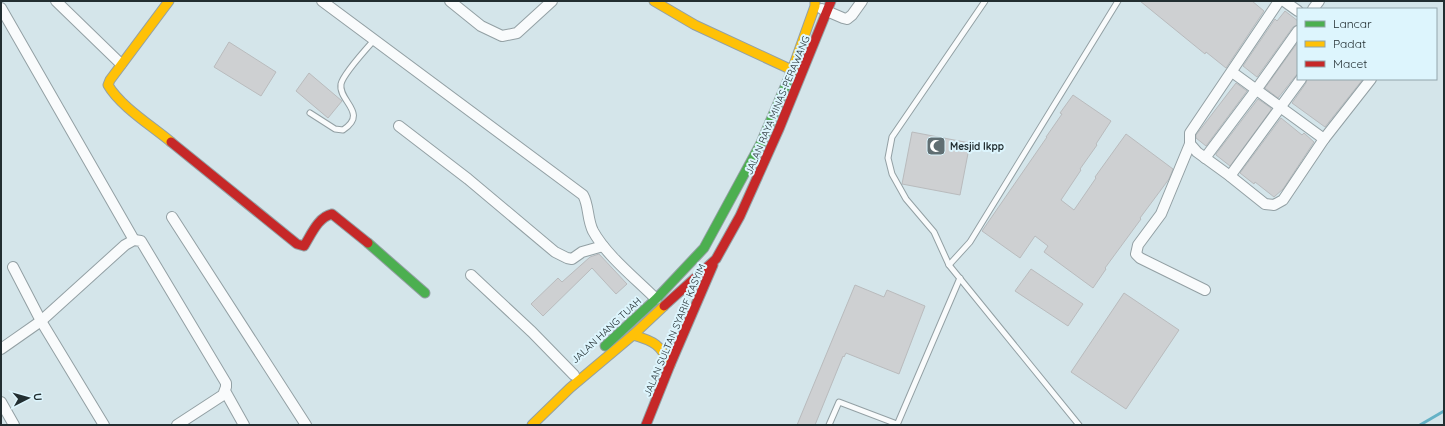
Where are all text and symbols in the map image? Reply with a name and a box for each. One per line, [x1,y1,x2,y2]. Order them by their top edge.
legend [1297,8,1437,80]
text: Lancar [1333,16,1372,31]
street label: JALAN RAYA MINAS-PERAWANG [742,34,813,177]
text: Padat [1333,36,1366,51]
text: Macet [1333,56,1367,71]
mosque icon: Mesjid Ikpp [925,135,947,157]
place label: Mesjid Ikpp [950,140,1004,153]
street label: JALAN SULTAN SYARIF KASYIM [641,262,708,399]
street label: JALAN HANG TUAH [569,295,644,366]
north arrow [8,378,48,418]
text: U [31,392,45,402]

